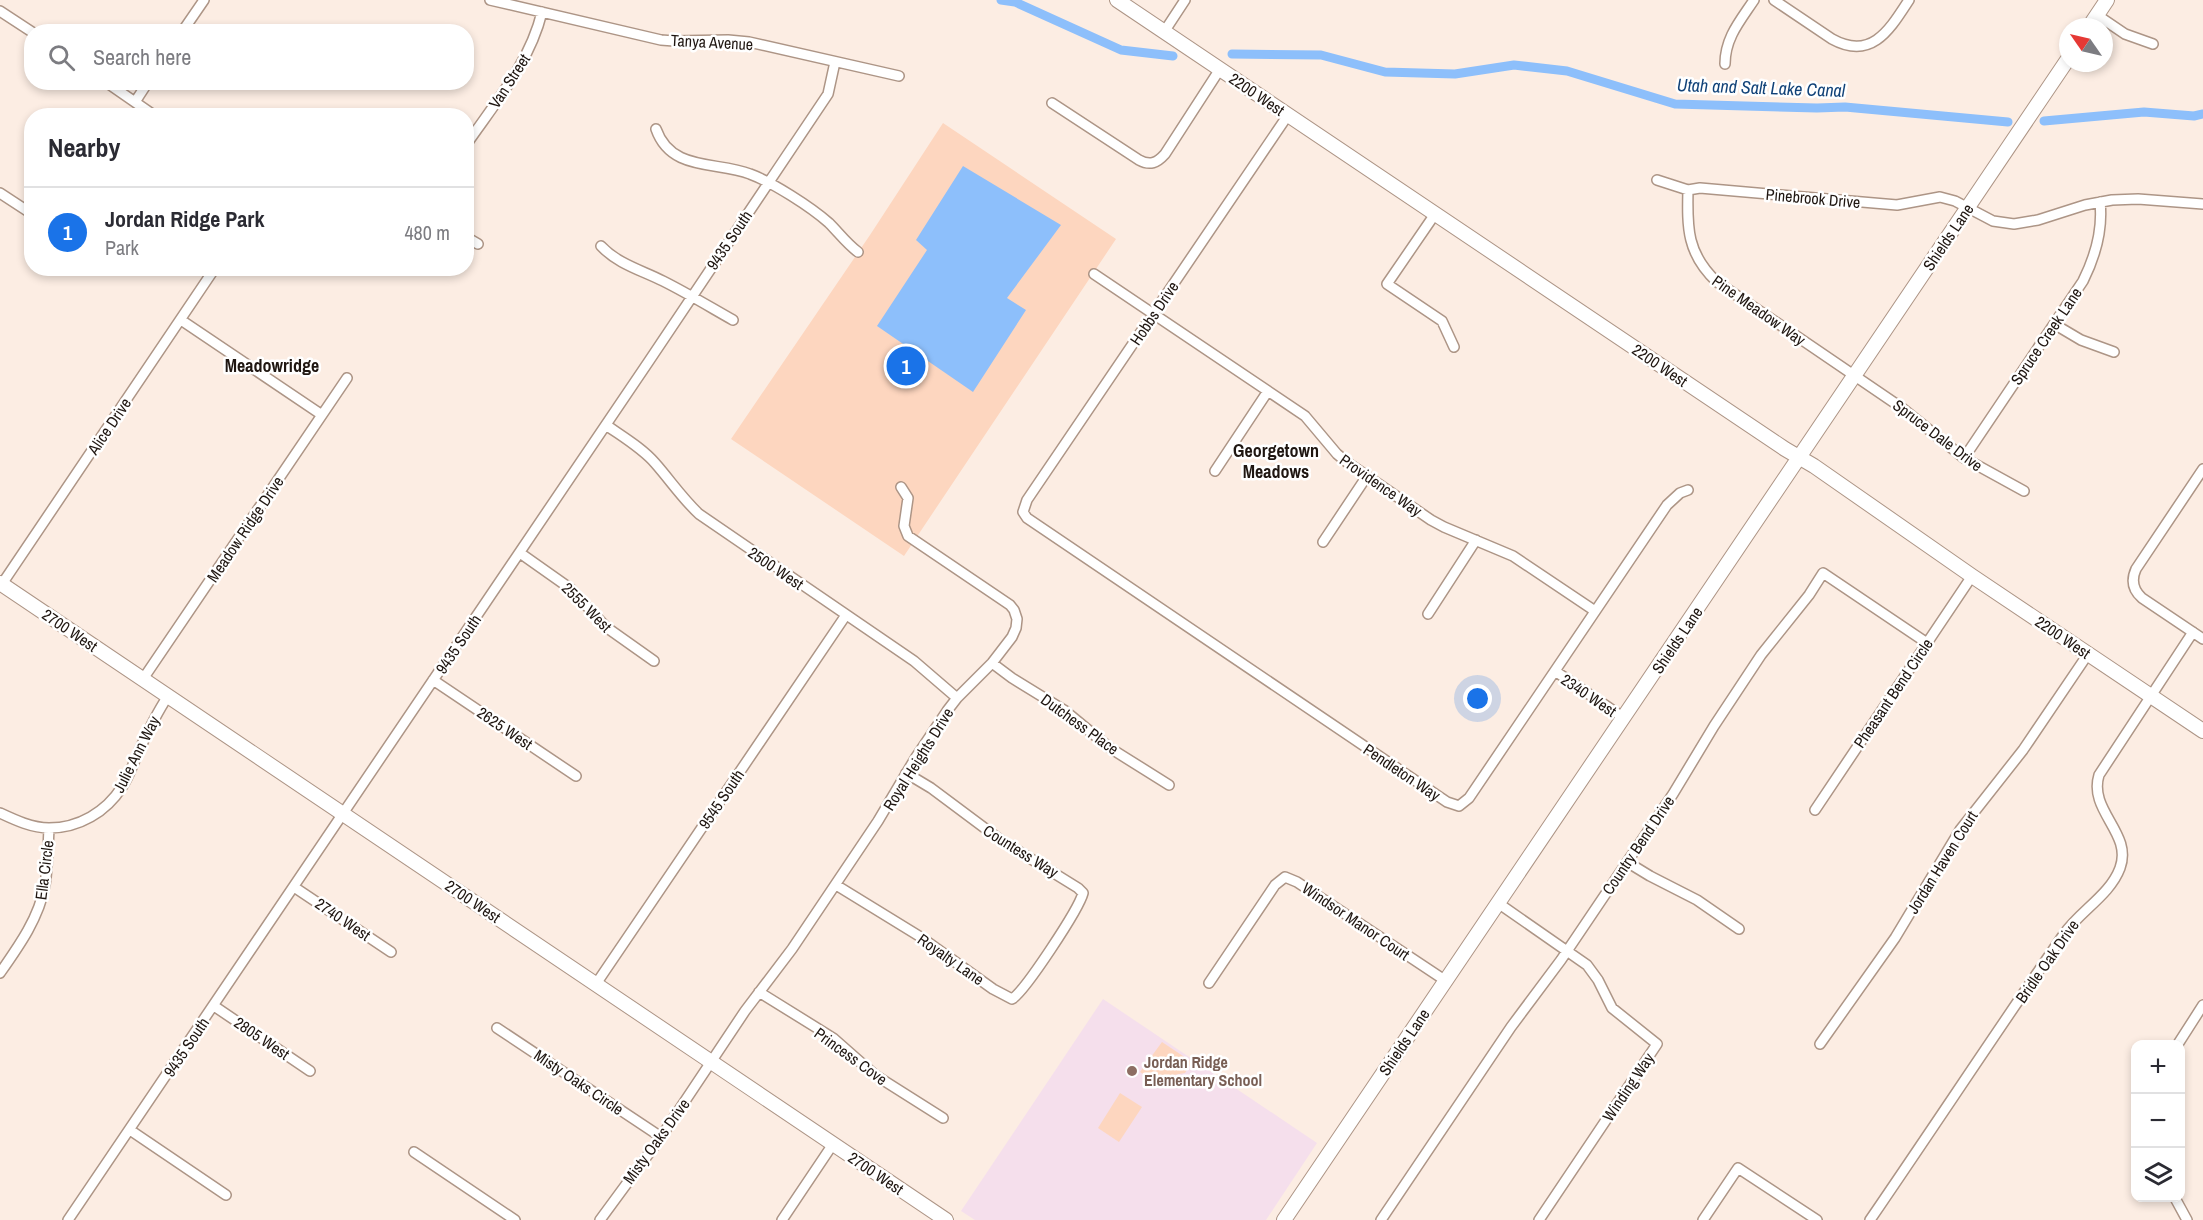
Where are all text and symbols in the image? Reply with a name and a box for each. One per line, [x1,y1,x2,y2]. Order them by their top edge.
north arrow [2059,18,2113,72]
search box [24,24,474,90]
street label: Tanya Avenue [670,29,754,55]
icon: search [45,41,78,74]
text: Search here [93,42,191,72]
street label: Van Street [483,49,535,113]
street label: 2200 West [1225,67,1289,121]
water label: Utah and Salt Lake Canal [1677,72,1846,103]
text: Nearby [48,130,120,165]
street label: Pinebrook Drive [1765,183,1861,213]
street label: Shields Lane [1917,199,1979,275]
text: Jordan Ridge Park [105,204,264,234]
street label: 9435 South [701,206,757,274]
text: 1 [63,219,72,246]
text: 480 m [404,219,450,246]
text: Park [105,234,139,261]
street label: Pine Meadow Way [1708,270,1811,351]
street label: Hobbs Drive [1124,277,1184,349]
street label: Spruce Creek Lane [2005,283,2087,389]
street label: 2200 West [1628,338,1692,392]
pin: 1 [886,344,926,388]
district label: Meadowridge [225,353,319,378]
street label: Alice Drive [81,393,136,460]
street label: Spruce Dale Drive [1889,394,1987,476]
district label: Georgetown Meadows [1233,438,1319,484]
street label: Providence Way [1335,449,1427,522]
street label: Meadow Ridge Drive [201,472,289,586]
street label: 2500 West [744,541,808,595]
street label: 2555 West [557,577,617,637]
street label: Shields Lane [1646,602,1708,678]
street label: 2700 West [38,603,102,657]
street label: 9435 South [430,610,486,678]
street label: 2200 West [2031,610,2095,664]
street label: Pheasant Bend Circle [1848,634,1938,752]
street label: 2340 West [1557,668,1621,722]
your location [1463,684,1492,713]
street label: Dutchess Place [1037,688,1123,760]
street label: 2625 West [473,701,537,755]
street label: Royal Heights Drive [878,703,958,815]
street label: Julie Ann Way [107,711,165,796]
street label: Pendleton Way [1359,738,1445,806]
street label: 9545 South [693,765,749,833]
street label: Country Bend Drive [1597,791,1679,899]
street label: Jordan Haven Court [1902,806,1983,918]
street label: Countess Way [979,819,1063,883]
street label: Ella Circle [29,839,59,901]
street label: 2700 West [441,874,505,928]
street label: Windsor Manor Court [1298,877,1414,965]
street label: 2740 West [311,892,375,946]
street label: Bridle Oak Drive [2010,915,2084,1007]
street label: Royalty Lane [913,928,989,990]
street label: Shields Lane [1373,1004,1435,1080]
street label: 2805 West [230,1011,294,1065]
street label: 9435 South [158,1013,214,1081]
street label: Princess Cove [810,1022,892,1090]
map controls [2131,1040,2185,1202]
button: + [2131,1040,2185,1094]
street label: Misty Oaks Circle [530,1044,628,1120]
street label: Winding Way [1597,1048,1659,1126]
place label: Jordan Ridge Elementary School [1144,1051,1262,1091]
marker: Jordan Ridge Elementary School [1125,1064,1139,1078]
street label: Misty Oaks Drive [618,1094,694,1188]
button: − [2131,1094,2185,1148]
street label: 2700 West [844,1146,908,1200]
button: layers [2131,1148,2185,1202]

